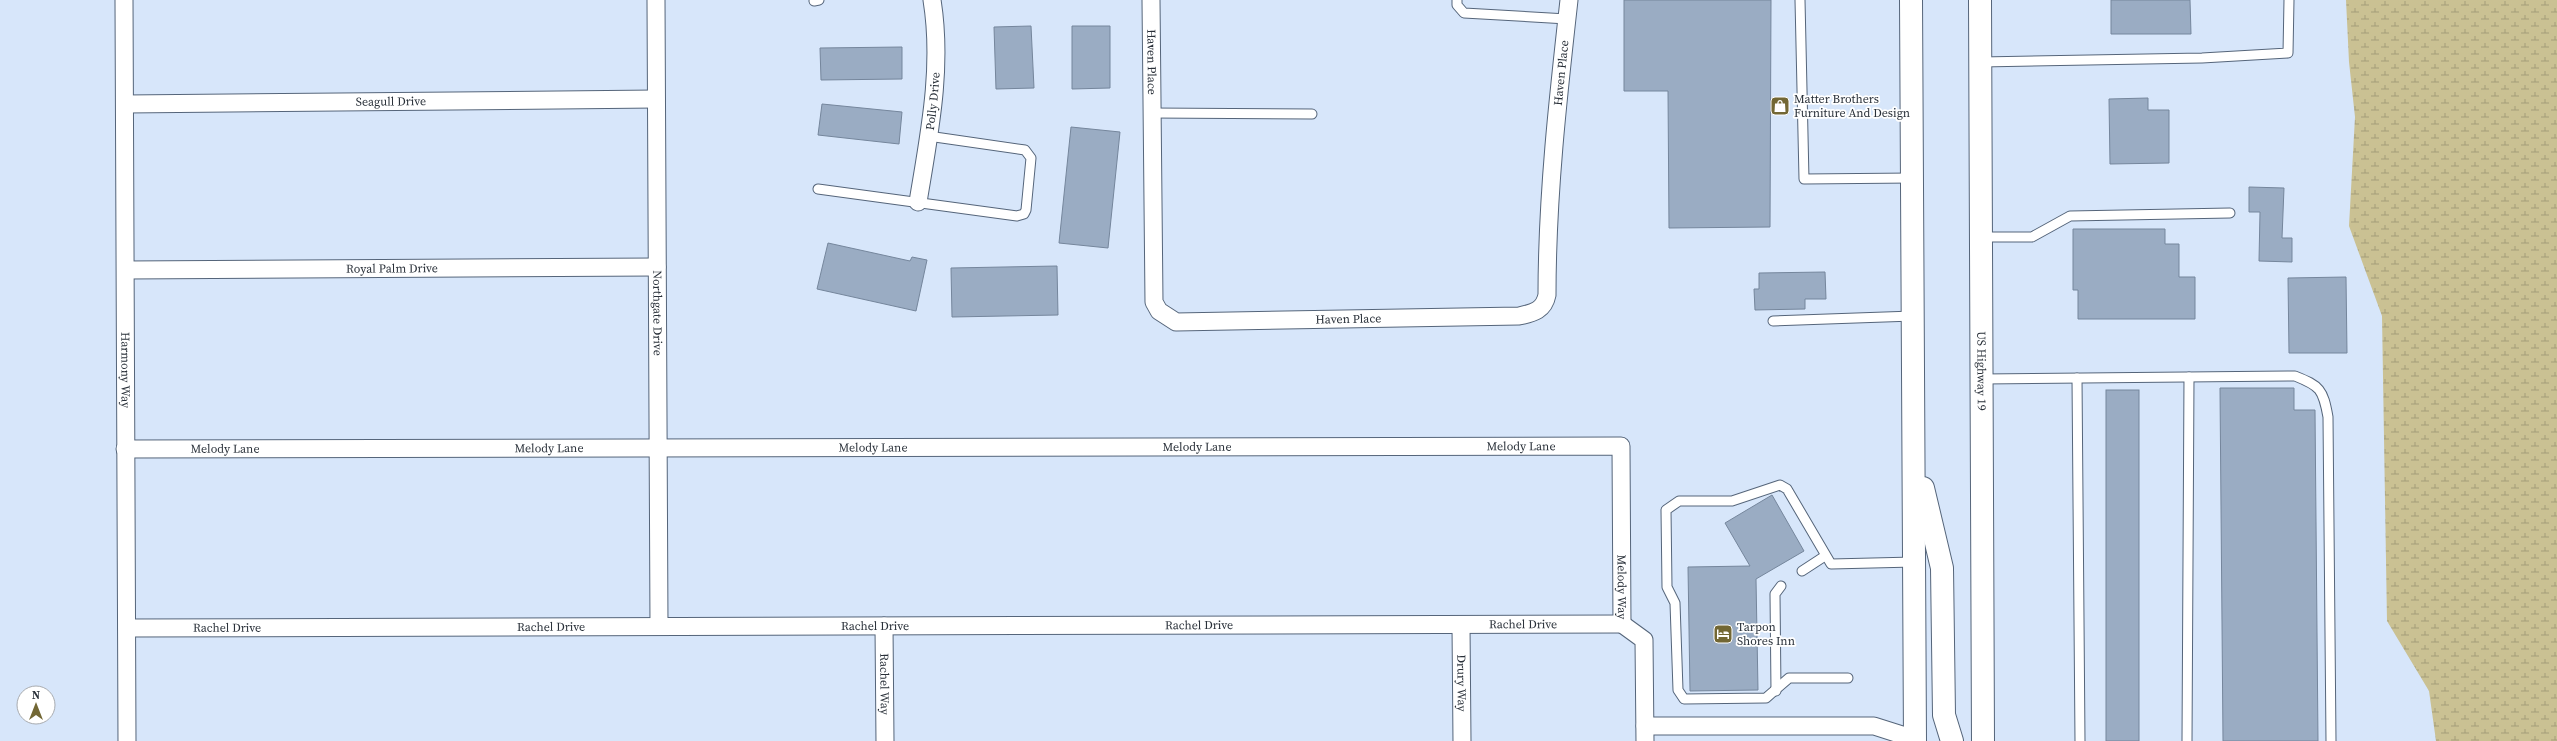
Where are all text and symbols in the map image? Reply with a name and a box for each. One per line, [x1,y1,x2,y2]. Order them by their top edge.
street label: Haven Place [1143,29,1160,95]
street label: Haven Place [1550,39,1572,106]
street label: Polly Drive [922,72,944,131]
place label: Matter Brothers Furniture And Design [1794,91,1910,121]
street label: Seagull Drive [356,93,426,110]
shop icon: Matter Brothers Furniture And Design [1769,95,1791,117]
street label: Royal Palm Drive [346,260,438,277]
street label: Northgate Drive [649,270,666,356]
street label: Haven Place [1315,310,1381,328]
street label: US Highway 19 [1973,331,1990,411]
street label: Harmony Way [117,332,134,409]
street label: Melody Lane [1486,438,1556,454]
street label: Melody Lane [838,439,908,456]
street label: Melody Lane [1162,439,1232,455]
street label: Melody Lane [514,440,584,456]
street label: Melody Lane [190,441,260,457]
street label: Melody Way [1614,554,1630,620]
street label: Rachel Drive [1489,616,1557,632]
street label: Rachel Drive [1165,617,1233,633]
street label: Rachel Drive [841,618,909,634]
street label: Rachel Drive [517,619,585,635]
place label: Tarpon Shores Inn [1737,619,1795,649]
street label: Rachel Drive [193,620,261,636]
hotel icon: Tarpon Shores Inn [1712,623,1734,645]
street label: Rachel Way [876,653,893,716]
street label: Drury Way [1453,654,1470,713]
north arrow [16,685,56,725]
text: N [32,688,40,703]

